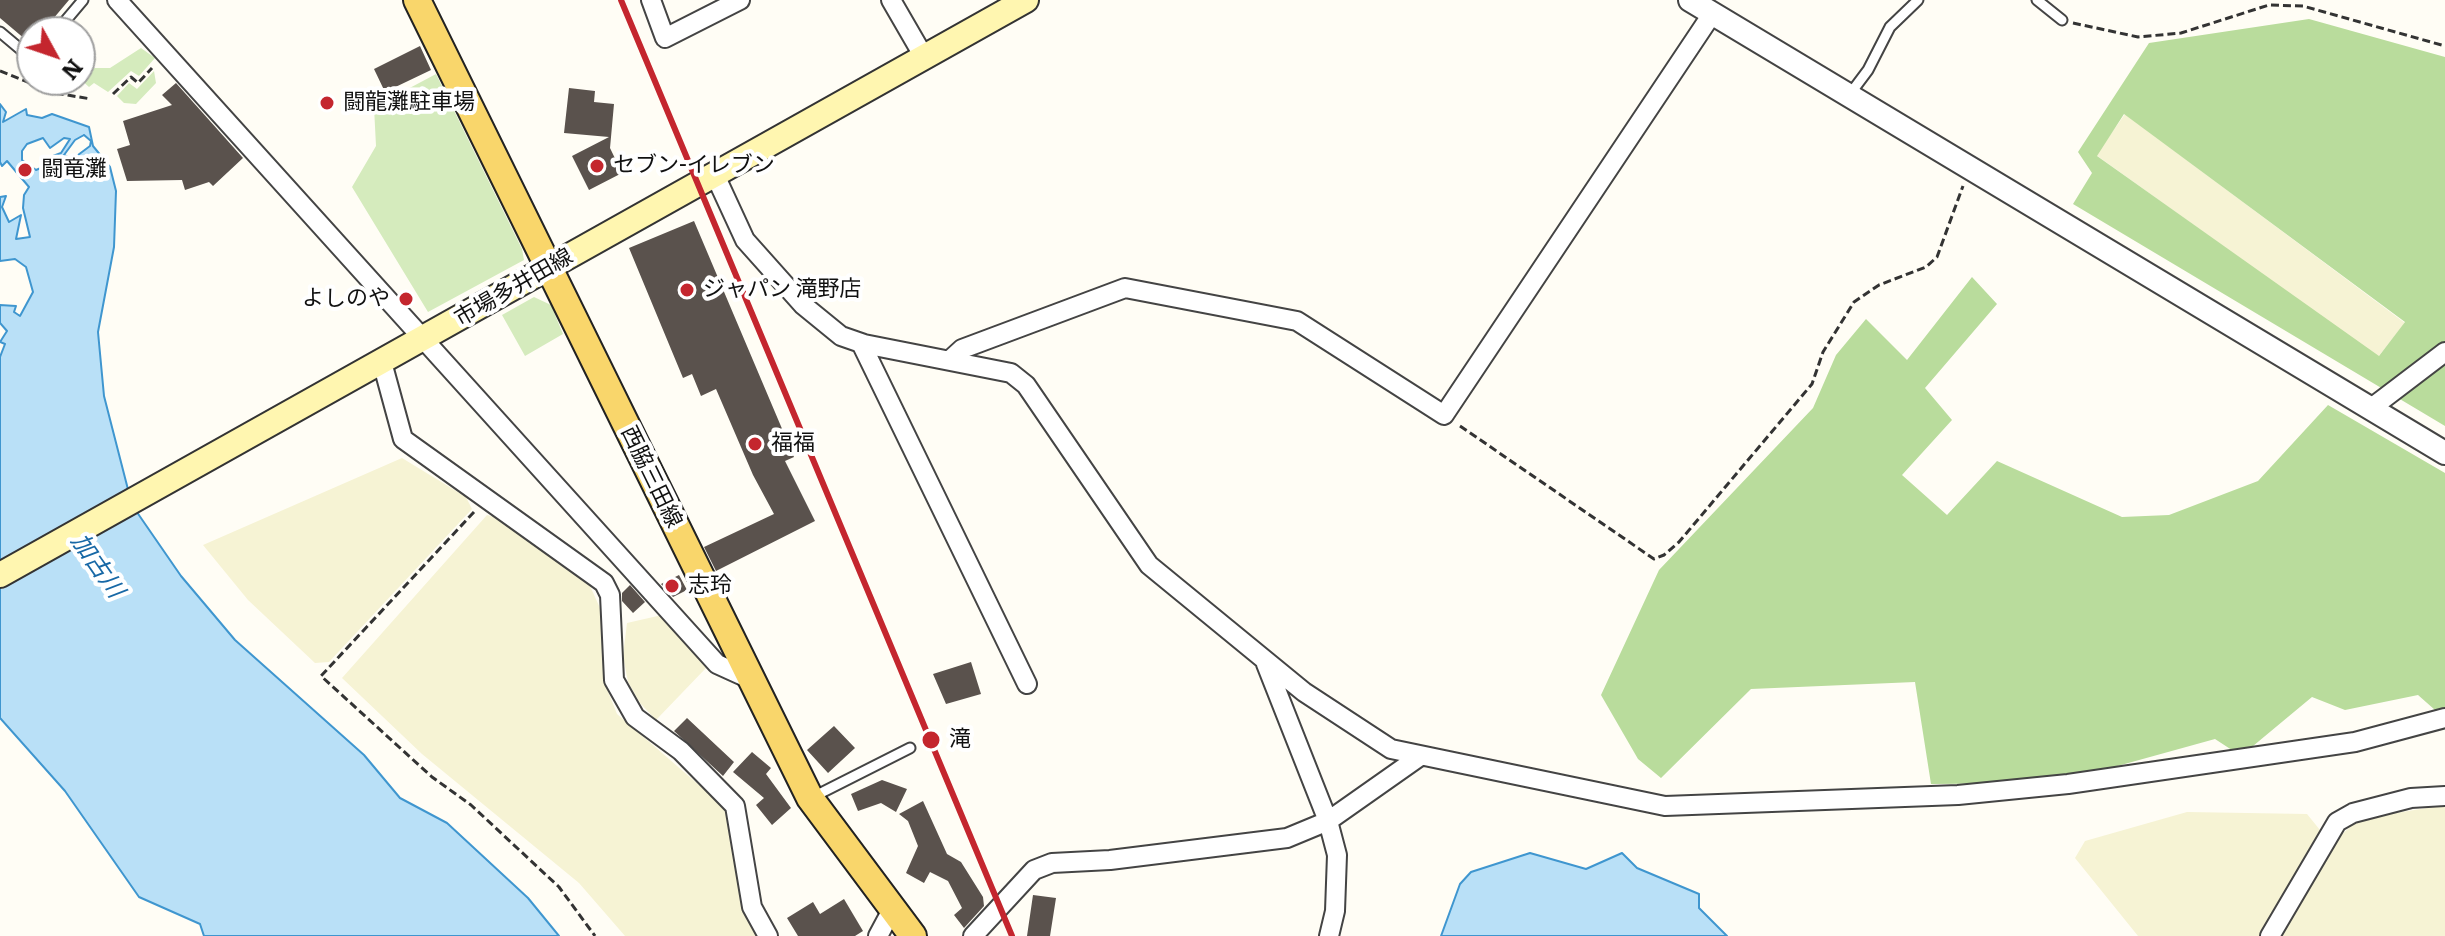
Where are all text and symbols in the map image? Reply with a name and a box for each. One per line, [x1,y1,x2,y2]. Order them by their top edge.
north arrow [16,16,96,96]
text: N [55,53,92,88]
place label: 闘龍灘駐車場 [343,90,475,116]
marker: 闘龍灘駐車場 [318,94,336,112]
place label: セブン-イレブン [613,153,775,179]
place label: 闘竜灘 [41,157,107,183]
marker: セブン-イレブン [588,157,606,175]
marker: 闘竜灘 [16,161,34,179]
street label: 市場多井田線 [450,244,578,332]
place label: ジャパン 滝野店 [703,277,861,303]
marker: ジャパン 滝野店 [678,281,696,299]
place label: よしのや [302,286,390,312]
marker: よしのや [397,290,415,308]
street label: 西脇三田線 [615,422,687,532]
place label: 福福 [771,431,815,457]
marker: 福福 [746,435,764,453]
water label: 加古川 [65,528,129,604]
place label: 志玲 [688,573,732,599]
marker: 志玲 [663,577,681,595]
place label: 滝 [949,727,971,753]
marker: 滝 [920,729,942,751]

